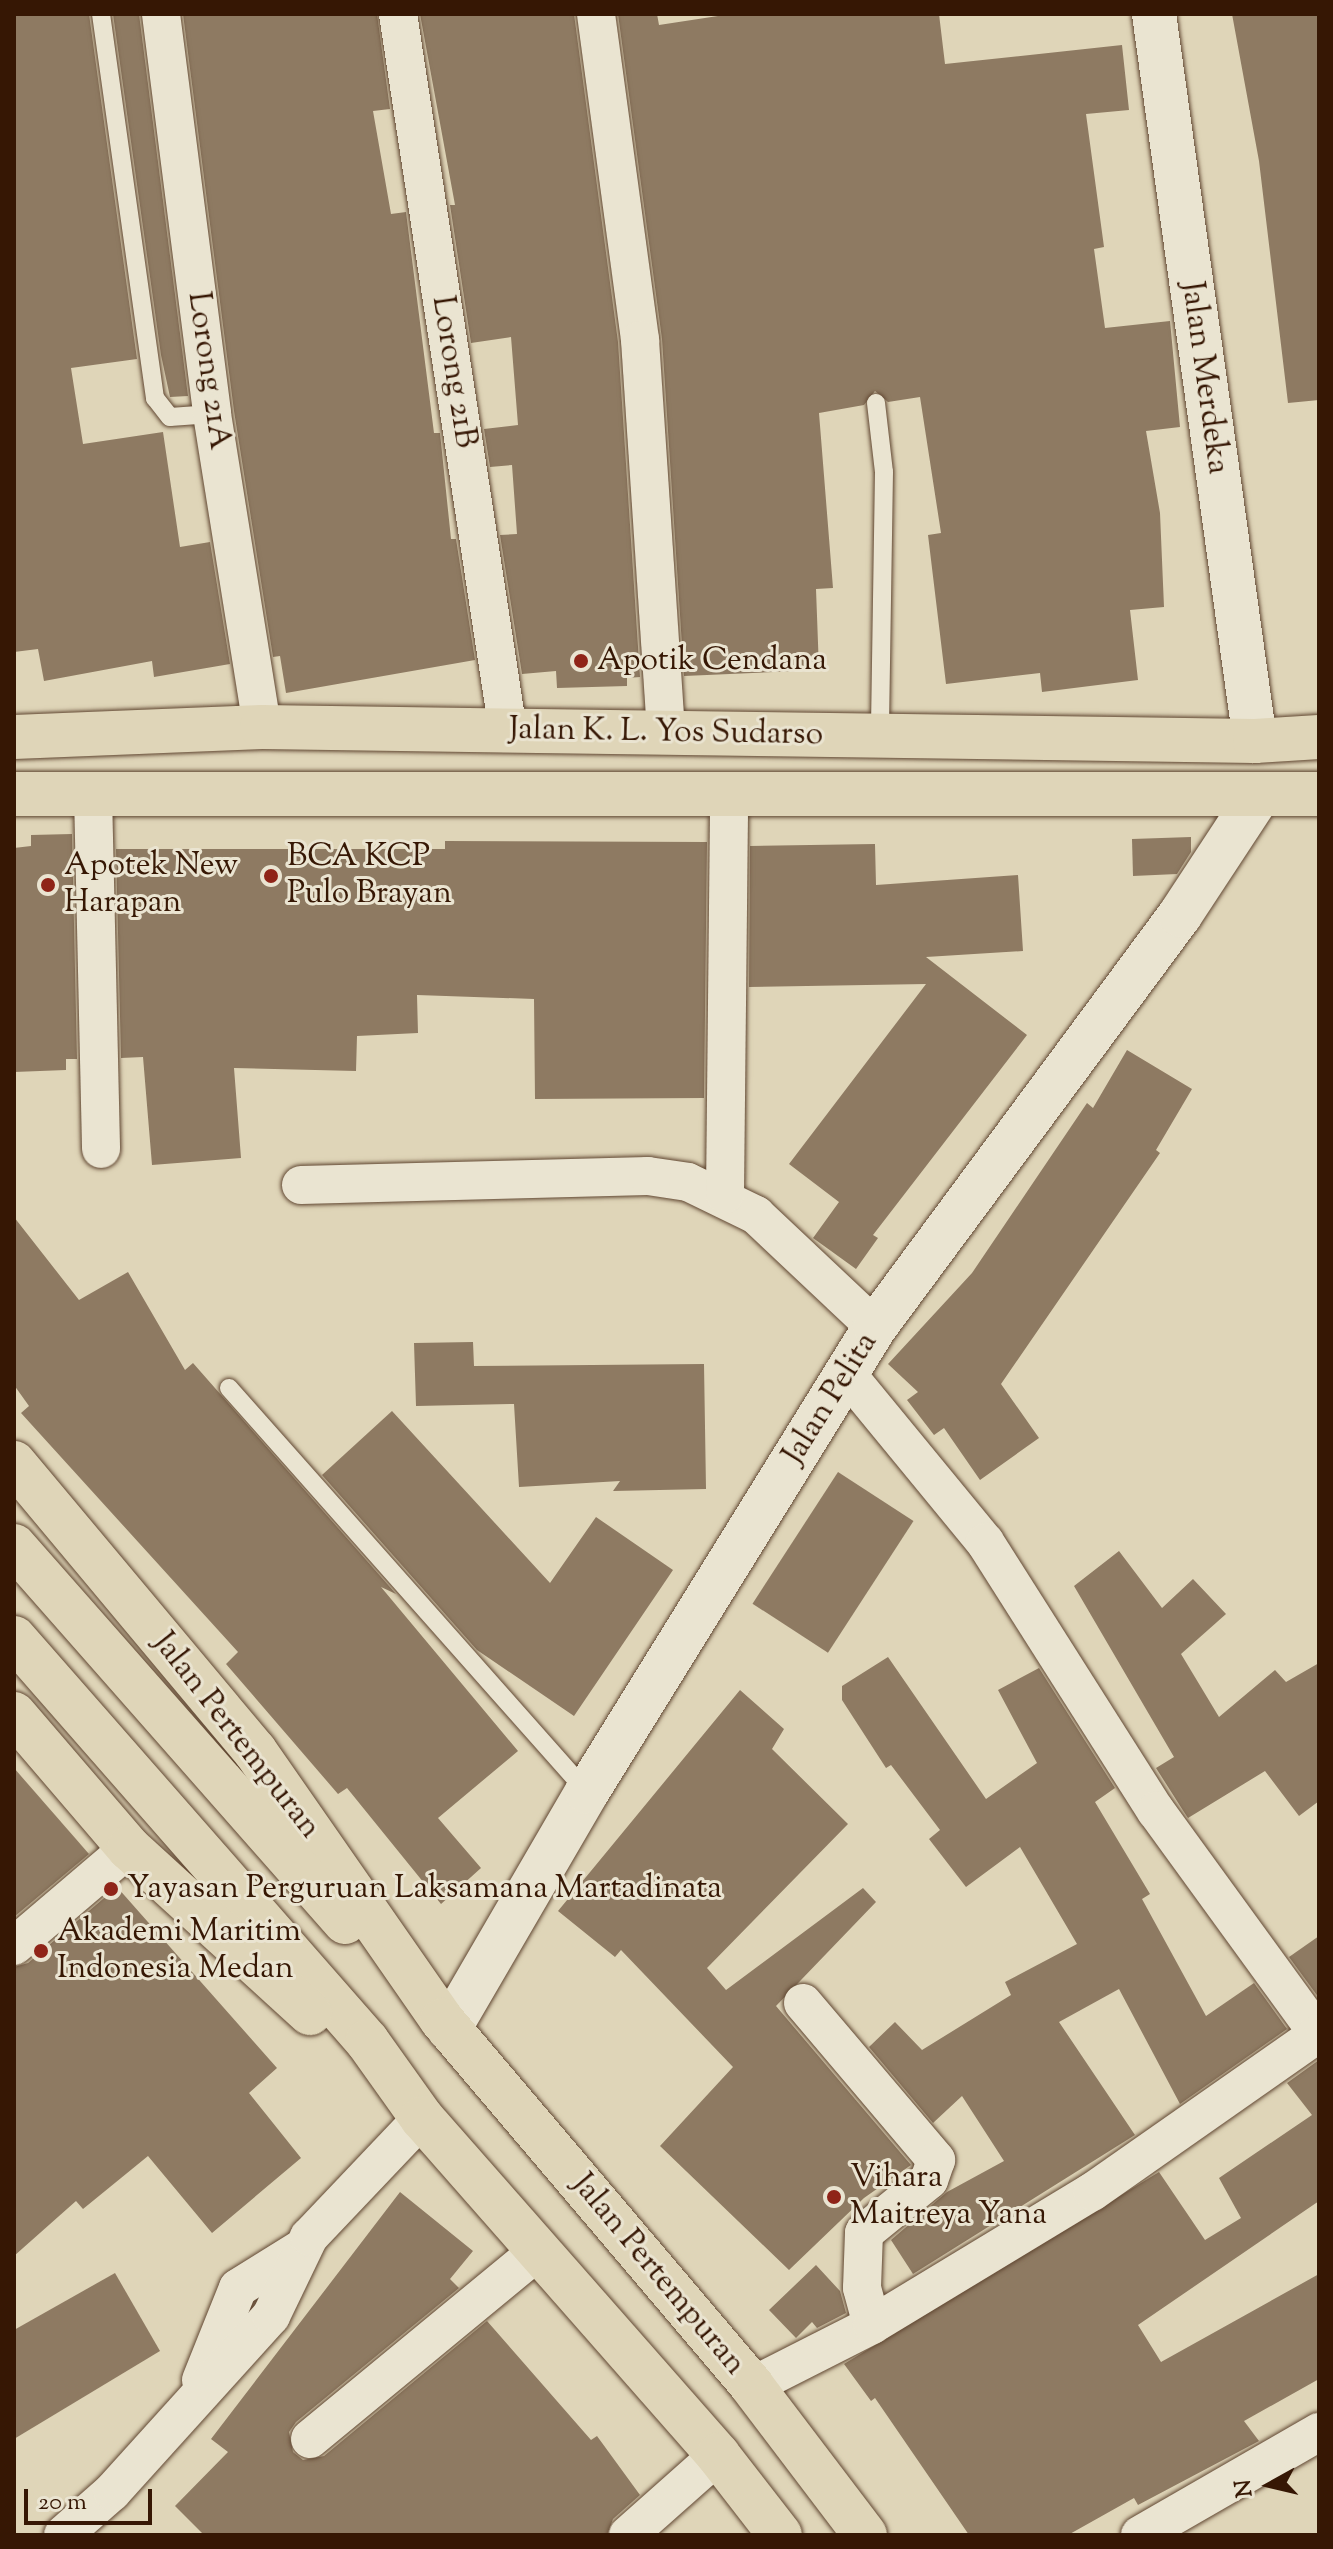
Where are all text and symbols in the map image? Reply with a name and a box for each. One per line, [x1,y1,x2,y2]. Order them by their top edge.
street label: Jalan Merdeka [1171,279,1237,477]
street label: Lorong 21A [178,290,238,452]
street label: Lorong 21B [422,293,484,451]
place label: Apotik Cendana [597,642,827,680]
marker: Apotik Cendana [572,652,590,670]
street label: Jalan K. L. Yos Sudarso [509,711,823,755]
place label: BCA KCP Pulo Brayan [287,839,452,914]
place label: Apotek New Harapan [64,848,238,923]
marker: BCA KCP Pulo Brayan [262,867,280,885]
marker: Apotek New Harapan [39,876,57,894]
street label: Jalan Pelita [775,1326,887,1472]
street label: Jalan Pertempuran [144,1625,328,1847]
place label: Yayasan Perguruan Laksamana Martadinata [127,1870,722,1908]
marker: Yayasan Perguruan Laksamana Martadinata [102,1880,120,1898]
place label: Akademi Maritim Indonesia Medan [57,1914,301,1989]
marker: Akademi Maritim Indonesia Medan [32,1942,50,1960]
place label: Vihara Maitreya Yana [850,2160,1047,2235]
street label: Jalan Pertempuran [563,2167,753,2383]
marker: Vihara Maitreya Yana [825,2188,843,2206]
north arrow [1229,2445,1309,2525]
scale bar [28,2473,156,2523]
text: N [1228,2477,1262,2499]
text: 20 m [38,2486,87,2520]

